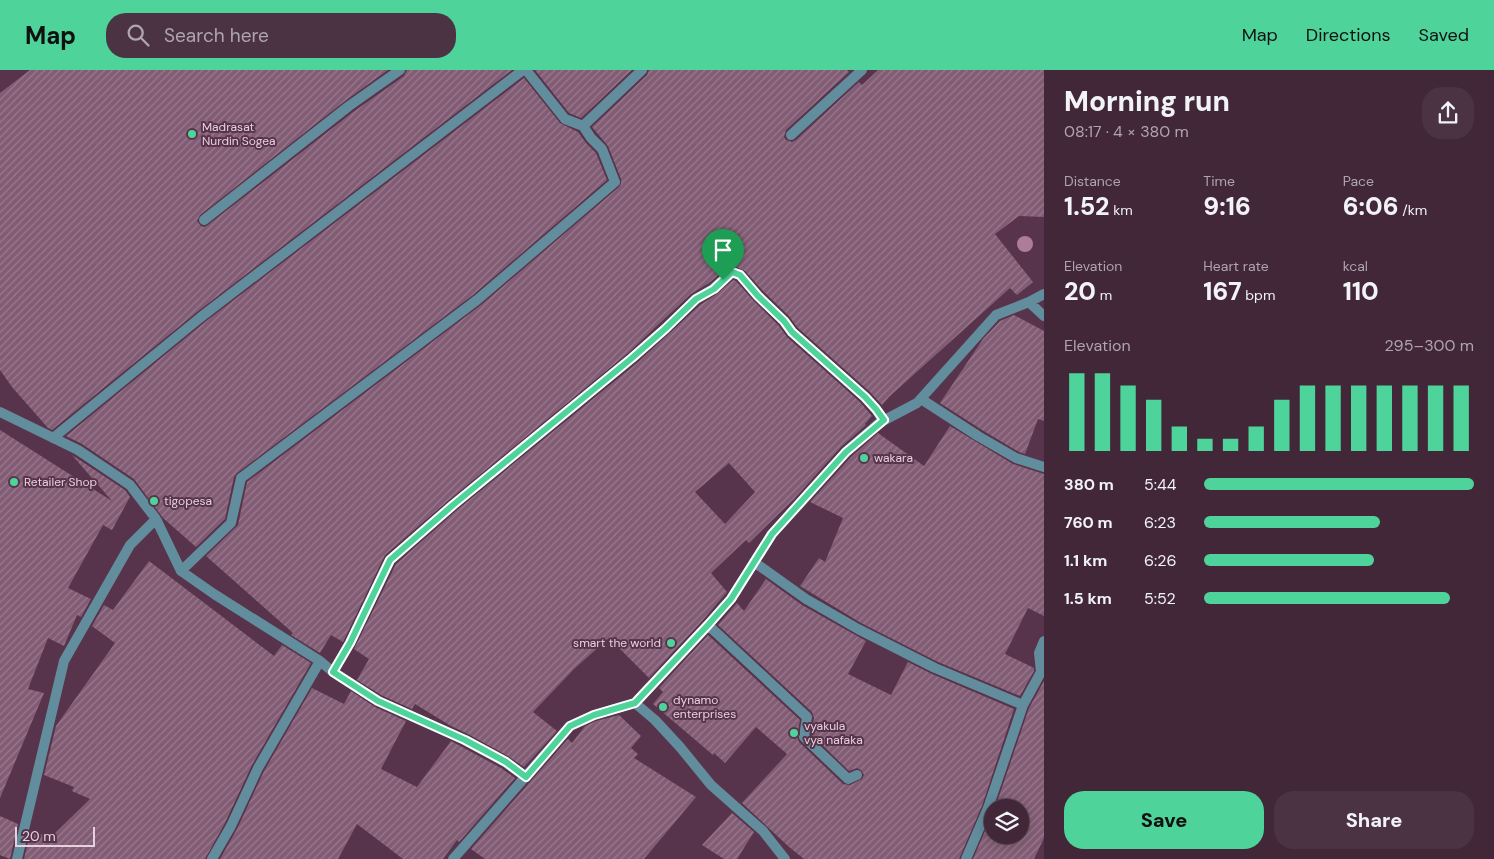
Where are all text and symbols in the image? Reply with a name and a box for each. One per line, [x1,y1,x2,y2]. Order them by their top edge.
search box [106,13,456,58]
text: Map [25,20,76,51]
icon: search [124,21,152,49]
text: Search here [164,23,269,48]
text: Map [1242,23,1278,47]
text: Directions [1306,23,1391,47]
text: Saved [1419,23,1469,47]
text: Morning run [1064,83,1230,120]
button: share [1422,87,1474,139]
place label: Madrasat Nurdin Sogea [202,119,276,149]
text: 08:17 · 4 × 380 m [1064,121,1189,142]
marker: Madrasat Nurdin Sogea [186,128,198,140]
text: Distance [1064,172,1121,190]
text: Time [1203,172,1235,190]
text: Pace [1343,172,1374,190]
text: 1.52 [1064,190,1110,223]
text: 9:16 [1203,190,1251,223]
text: 6:06 [1343,190,1399,223]
text: km [1110,201,1133,219]
text: /km [1399,201,1427,219]
pin [702,229,744,280]
icon: arrive [709,236,737,264]
text: Elevation [1064,257,1122,275]
text: Heart rate [1203,257,1269,275]
text: kcal [1343,257,1368,275]
text: 20 [1064,275,1096,308]
text: 167 [1203,275,1242,308]
text: 110 [1343,275,1379,308]
text: m [1096,286,1112,304]
text: bpm [1242,286,1275,304]
text: Elevation [1064,335,1131,356]
text: 295–300 m [1385,335,1474,356]
place label: wakara [874,450,913,466]
marker: wakara [858,452,870,464]
place label: Retailer Shop [24,474,97,490]
text: 380 m [1064,474,1114,495]
text: 5:44 [1144,474,1176,495]
marker: Retailer Shop [8,476,20,488]
place label: tigopesa [164,493,212,509]
marker: tigopesa [148,495,160,507]
text: 760 m [1064,512,1113,533]
text: 6:23 [1144,512,1176,533]
text: 1.1 km [1064,550,1107,571]
text: 6:26 [1144,550,1177,571]
text: 1.5 km [1064,588,1112,609]
text: 5:52 [1144,588,1176,609]
place label: smart the world [573,635,661,651]
marker: smart the world [665,637,677,649]
place label: dynamo enterprises [673,692,736,722]
marker: dynamo enterprises [657,701,669,713]
place label: vyakula vya nafaka [804,718,863,748]
marker: vyakula vya nafaka [788,727,800,739]
button: Save [1064,791,1264,849]
button: Share [1274,791,1474,849]
map controls [984,799,1029,844]
button: layers [984,799,1029,844]
scale bar [15,824,95,847]
text: 20 m [22,827,56,845]

